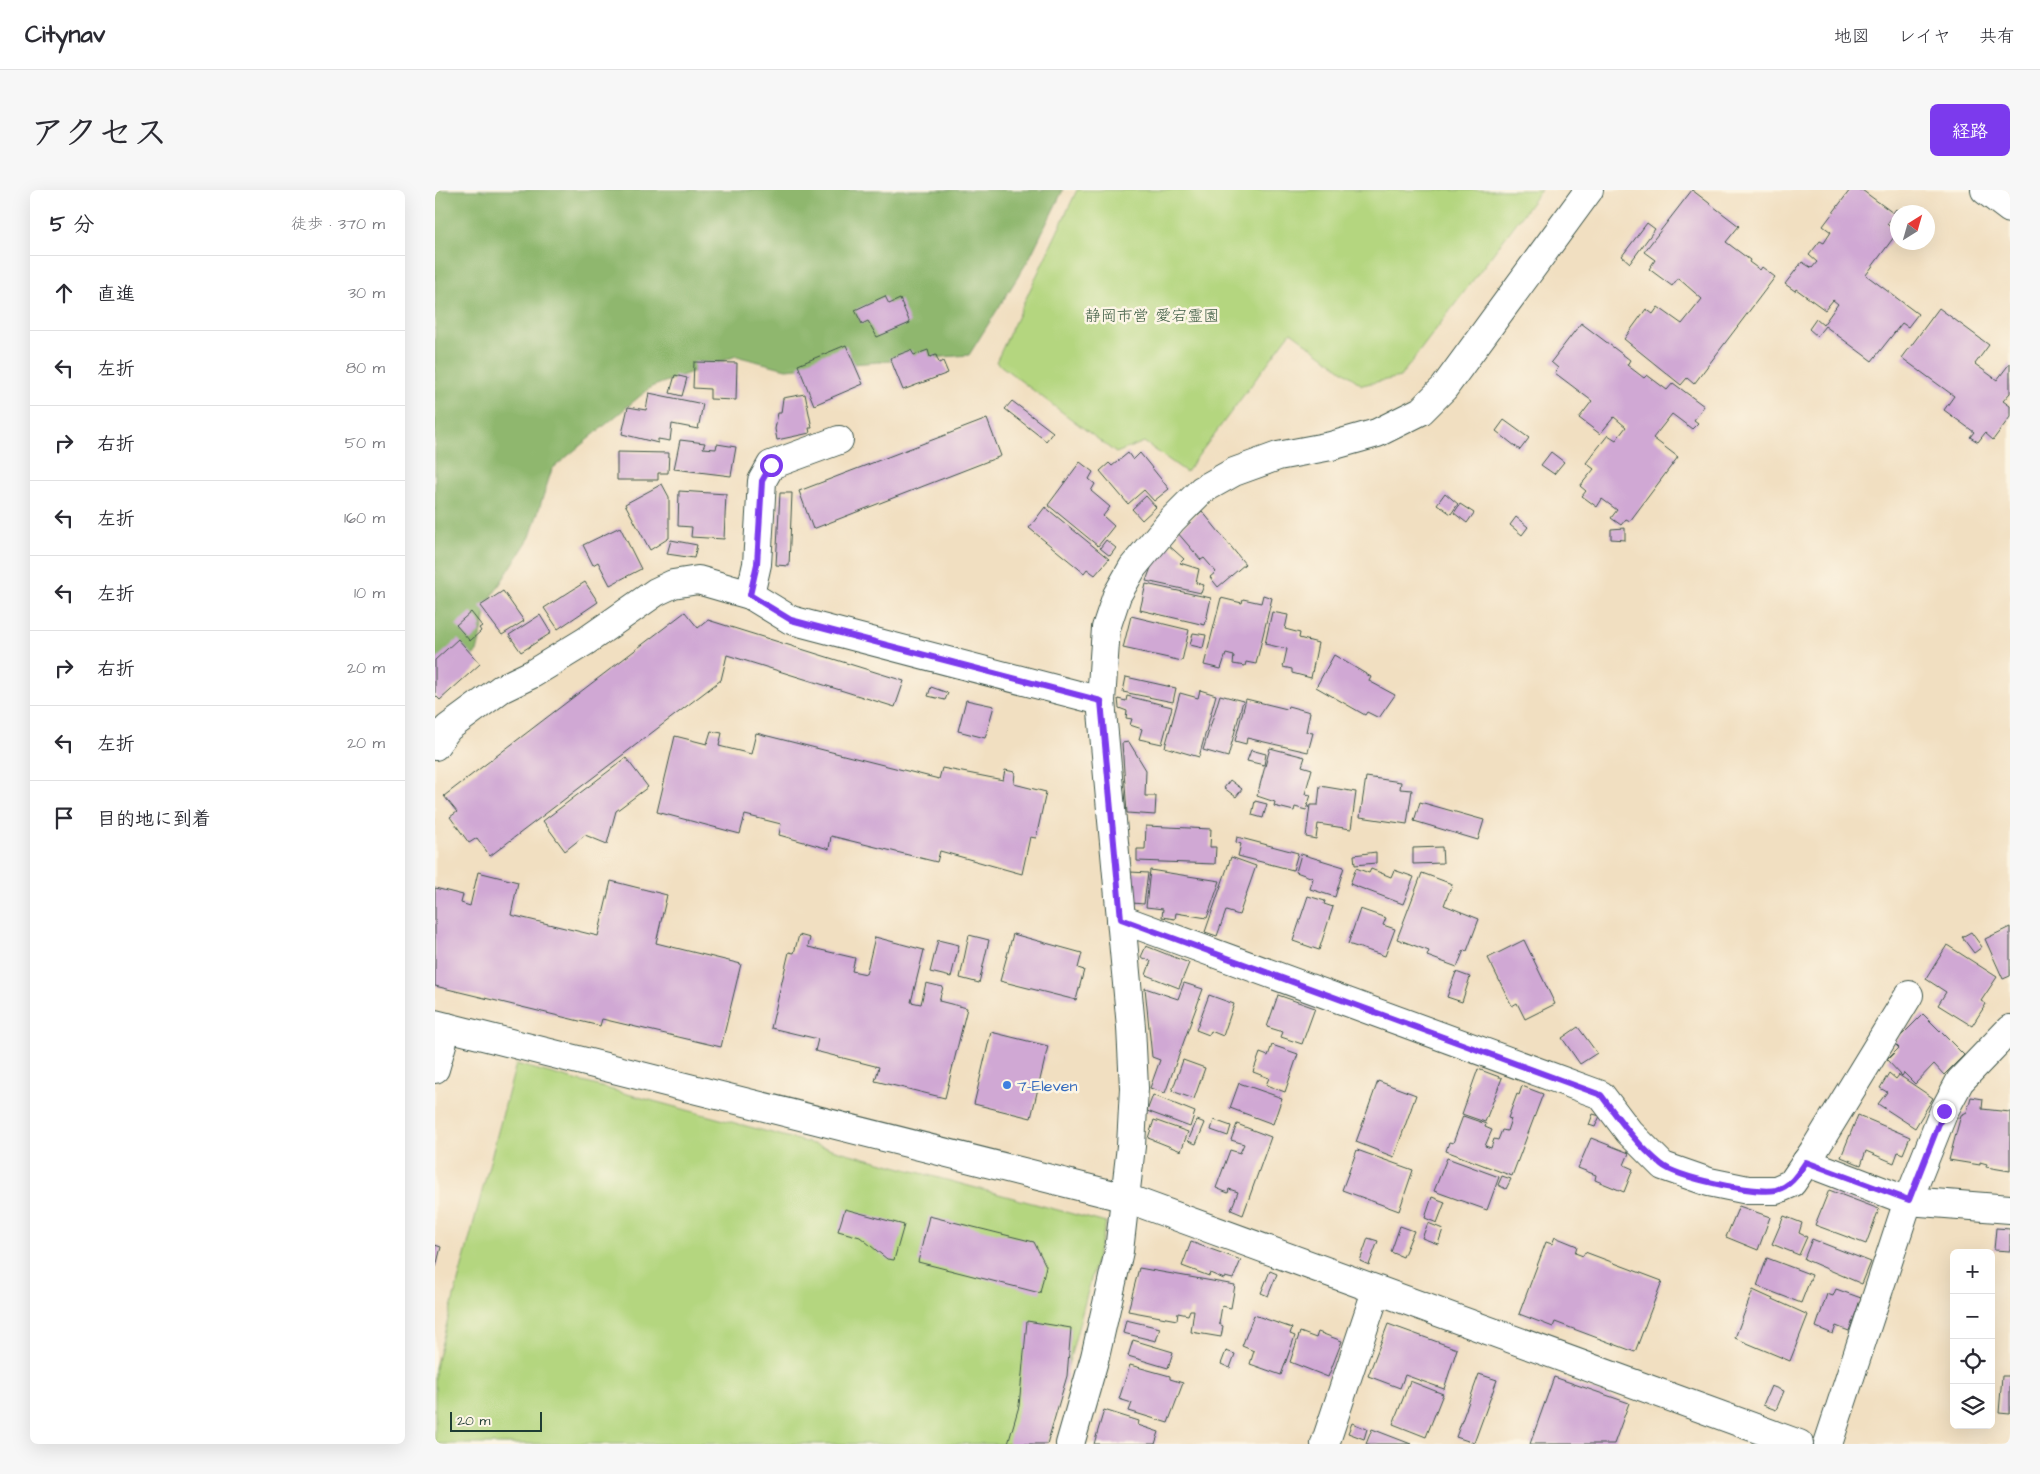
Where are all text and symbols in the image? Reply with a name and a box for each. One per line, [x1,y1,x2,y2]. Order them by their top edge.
text: Citynav [25,18,105,52]
text: 地図 [1834,24,1870,49]
text: レイヤ [1898,24,1951,49]
text: 共有 [1979,24,2015,49]
button: 経路 [1930,104,2010,156]
text: アクセス [30,109,168,158]
north arrow [1890,205,1935,250]
text: 5 分 [50,210,94,239]
text: 徒歩 · 370 m [291,213,385,235]
icon: ahead [50,279,78,307]
text: 直進 [97,281,135,308]
text: 30 m [348,282,385,304]
park label: 静岡市営 愛宕霊園 [1085,305,1219,327]
icon: left [50,354,78,382]
text: 左折 [97,356,135,383]
text: 80 m [346,357,385,379]
icon: right [50,429,78,457]
text: 右折 [97,431,135,458]
text: 50 m [345,432,385,454]
route start [760,454,783,477]
icon: left [50,504,78,532]
text: 左折 [97,506,135,533]
text: 160 m [344,507,385,529]
icon: left [50,579,78,607]
text: 左折 [97,581,135,608]
text: 10 m [354,582,385,604]
icon: right [50,654,78,682]
text: 右折 [97,656,135,683]
text: 20 m [347,657,385,679]
icon: left [50,729,78,757]
text: 左折 [97,731,135,758]
text: 20 m [347,732,385,754]
icon: arrive [50,804,78,832]
text: 目的地に到着 [97,806,211,833]
place label: 7-Eleven [1017,1075,1077,1097]
marker: 7-Eleven [1001,1079,1013,1091]
route end [1933,1100,1956,1123]
map controls [1950,1249,1995,1429]
button: + [1950,1249,1995,1294]
button: − [1950,1294,1995,1339]
button: locate [1950,1339,1995,1384]
button: layers [1950,1384,1995,1429]
scale bar [450,1409,543,1432]
text: 20 m [457,1411,490,1431]

